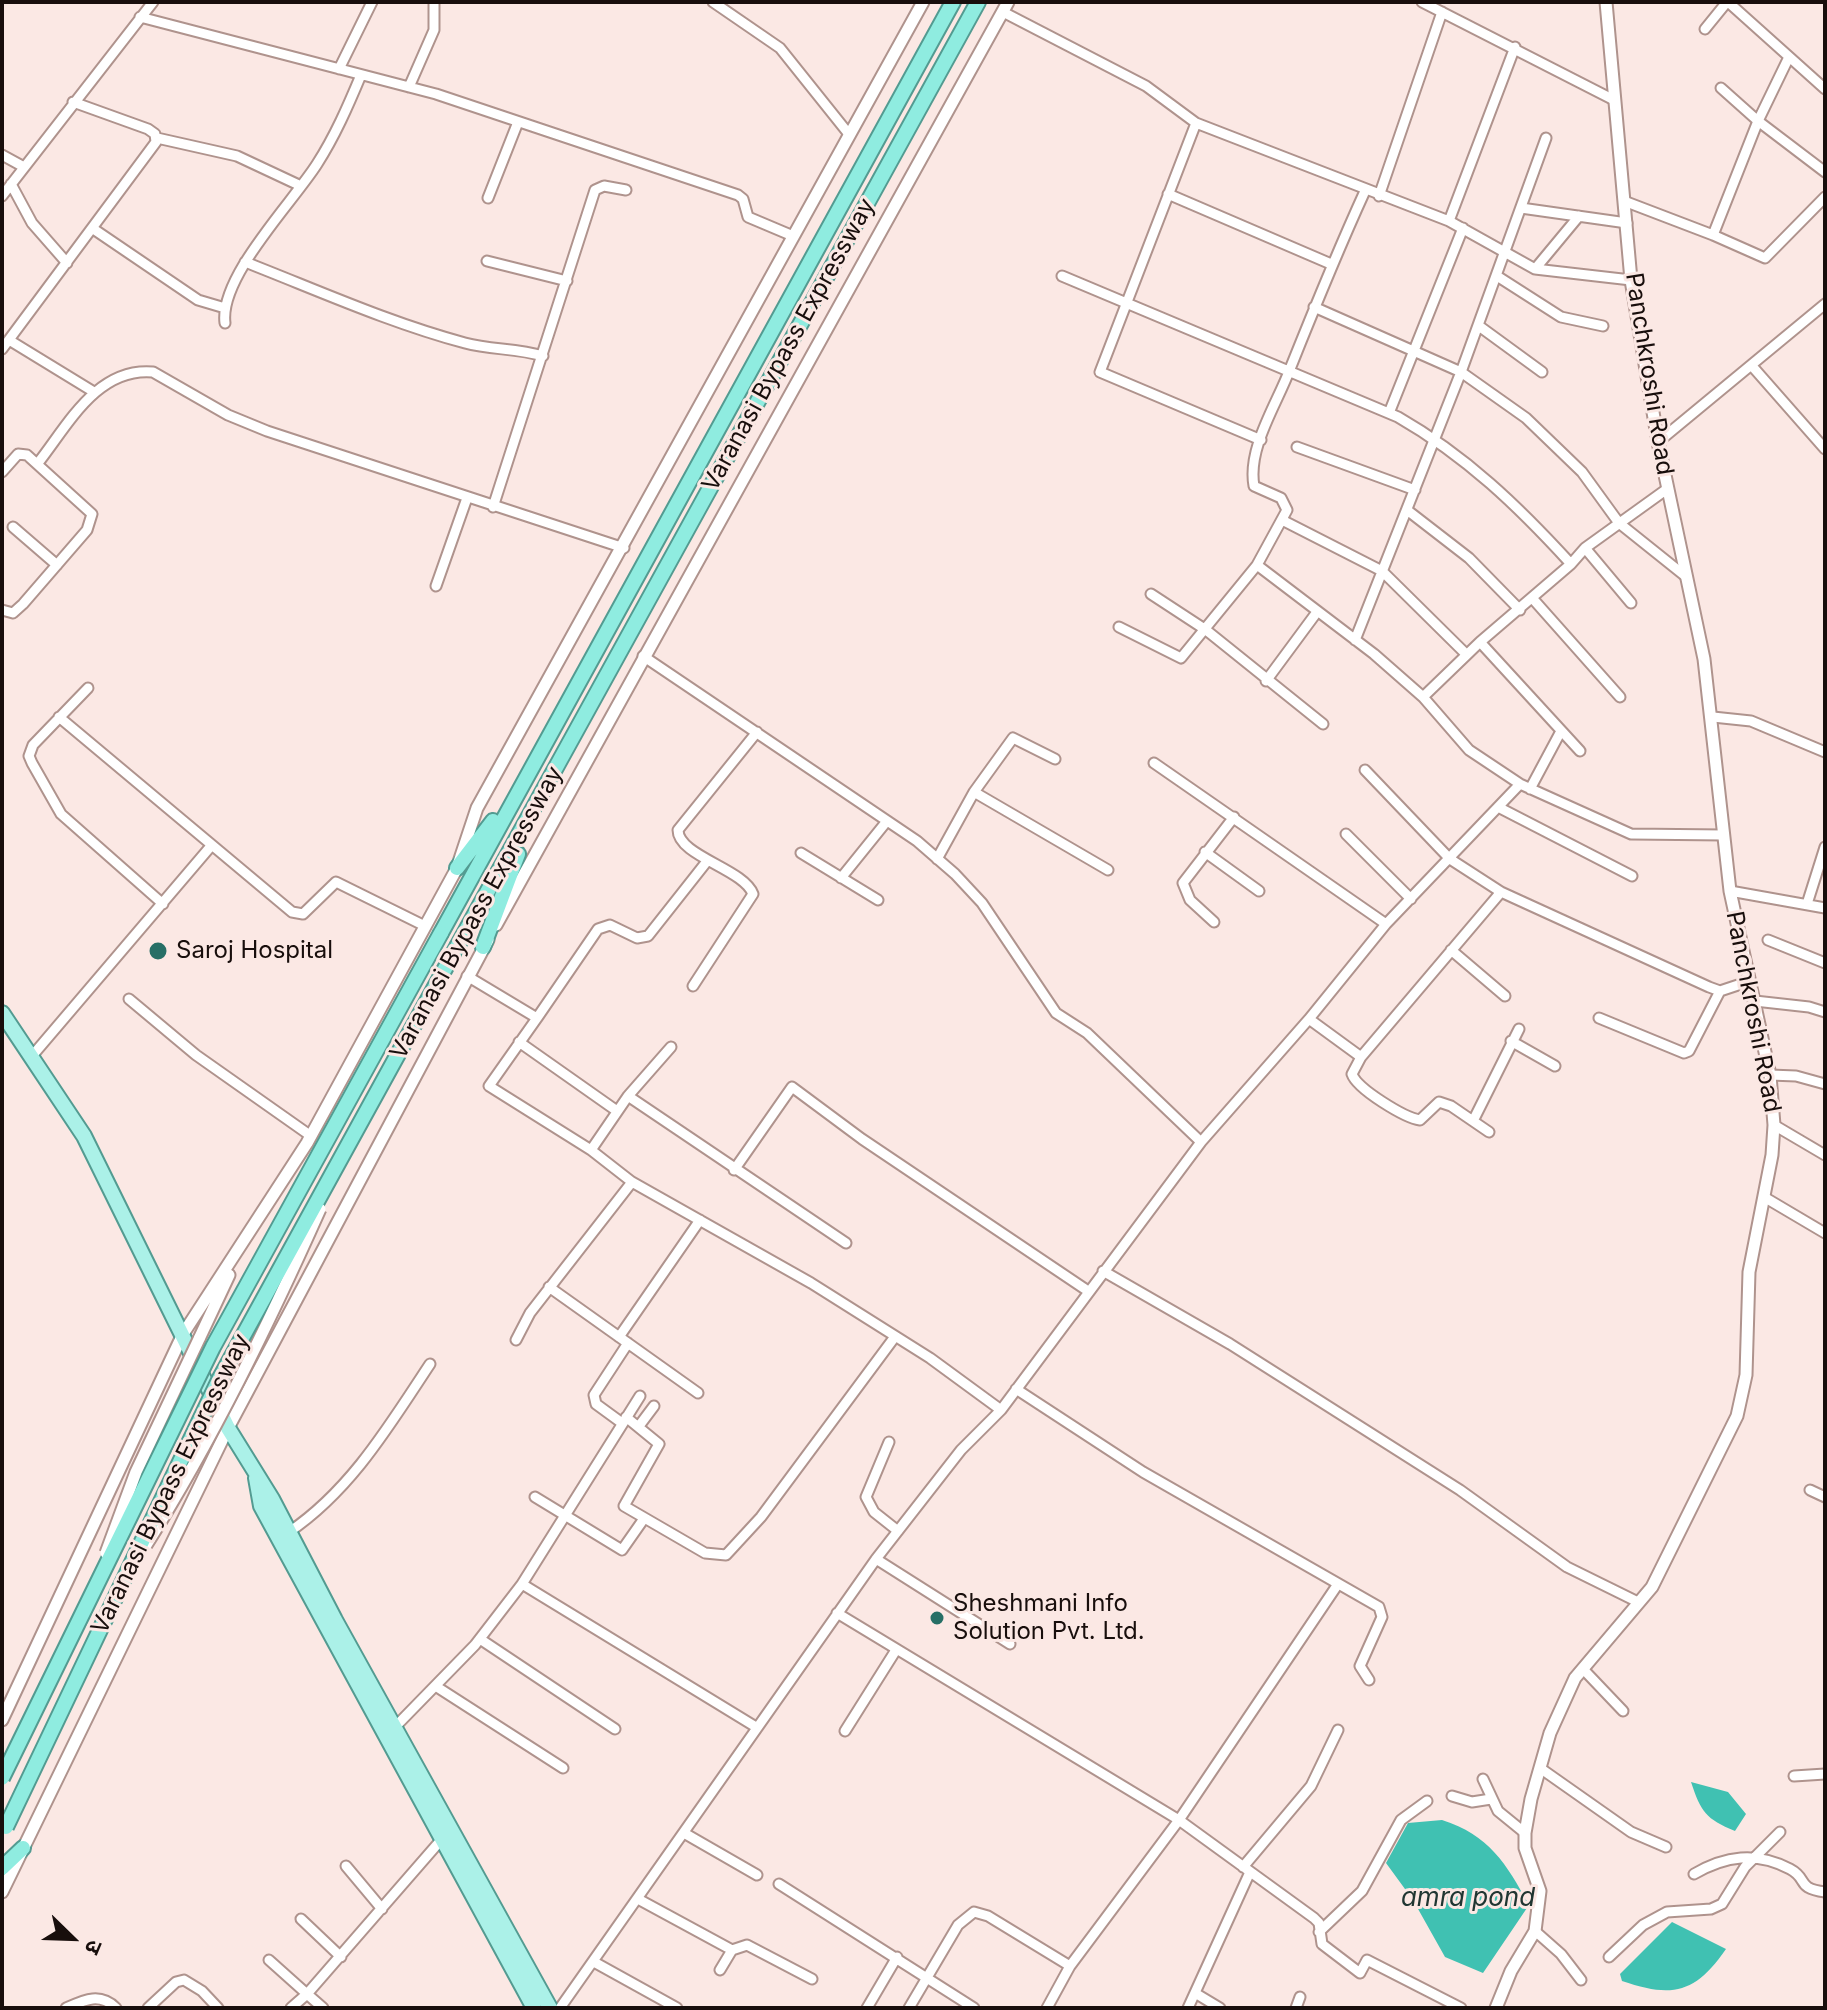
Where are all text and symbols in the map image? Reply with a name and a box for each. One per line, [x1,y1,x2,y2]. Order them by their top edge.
street label: Varanasi Bypass Expressway [696,194,882,496]
street label: Panchkroshi Road [1619,271,1679,477]
street label: Varanasi Bypass Expressway [384,762,570,1064]
street label: Panchkroshi Road [1719,909,1787,1115]
place label: Saroj Hospital [176,937,333,965]
marker: Saroj Hospital [147,940,169,962]
street label: Varanasi Bypass Expressway [86,1329,256,1639]
place label: Sheshmani Info Solution Pvt. Ltd. [953,1590,1145,1646]
marker: Sheshmani Info Solution Pvt. Ltd. [928,1609,946,1627]
water label: amra pond [1401,1882,1535,1914]
north arrow [32,1898,112,1978]
text: उ [80,1936,109,1958]

